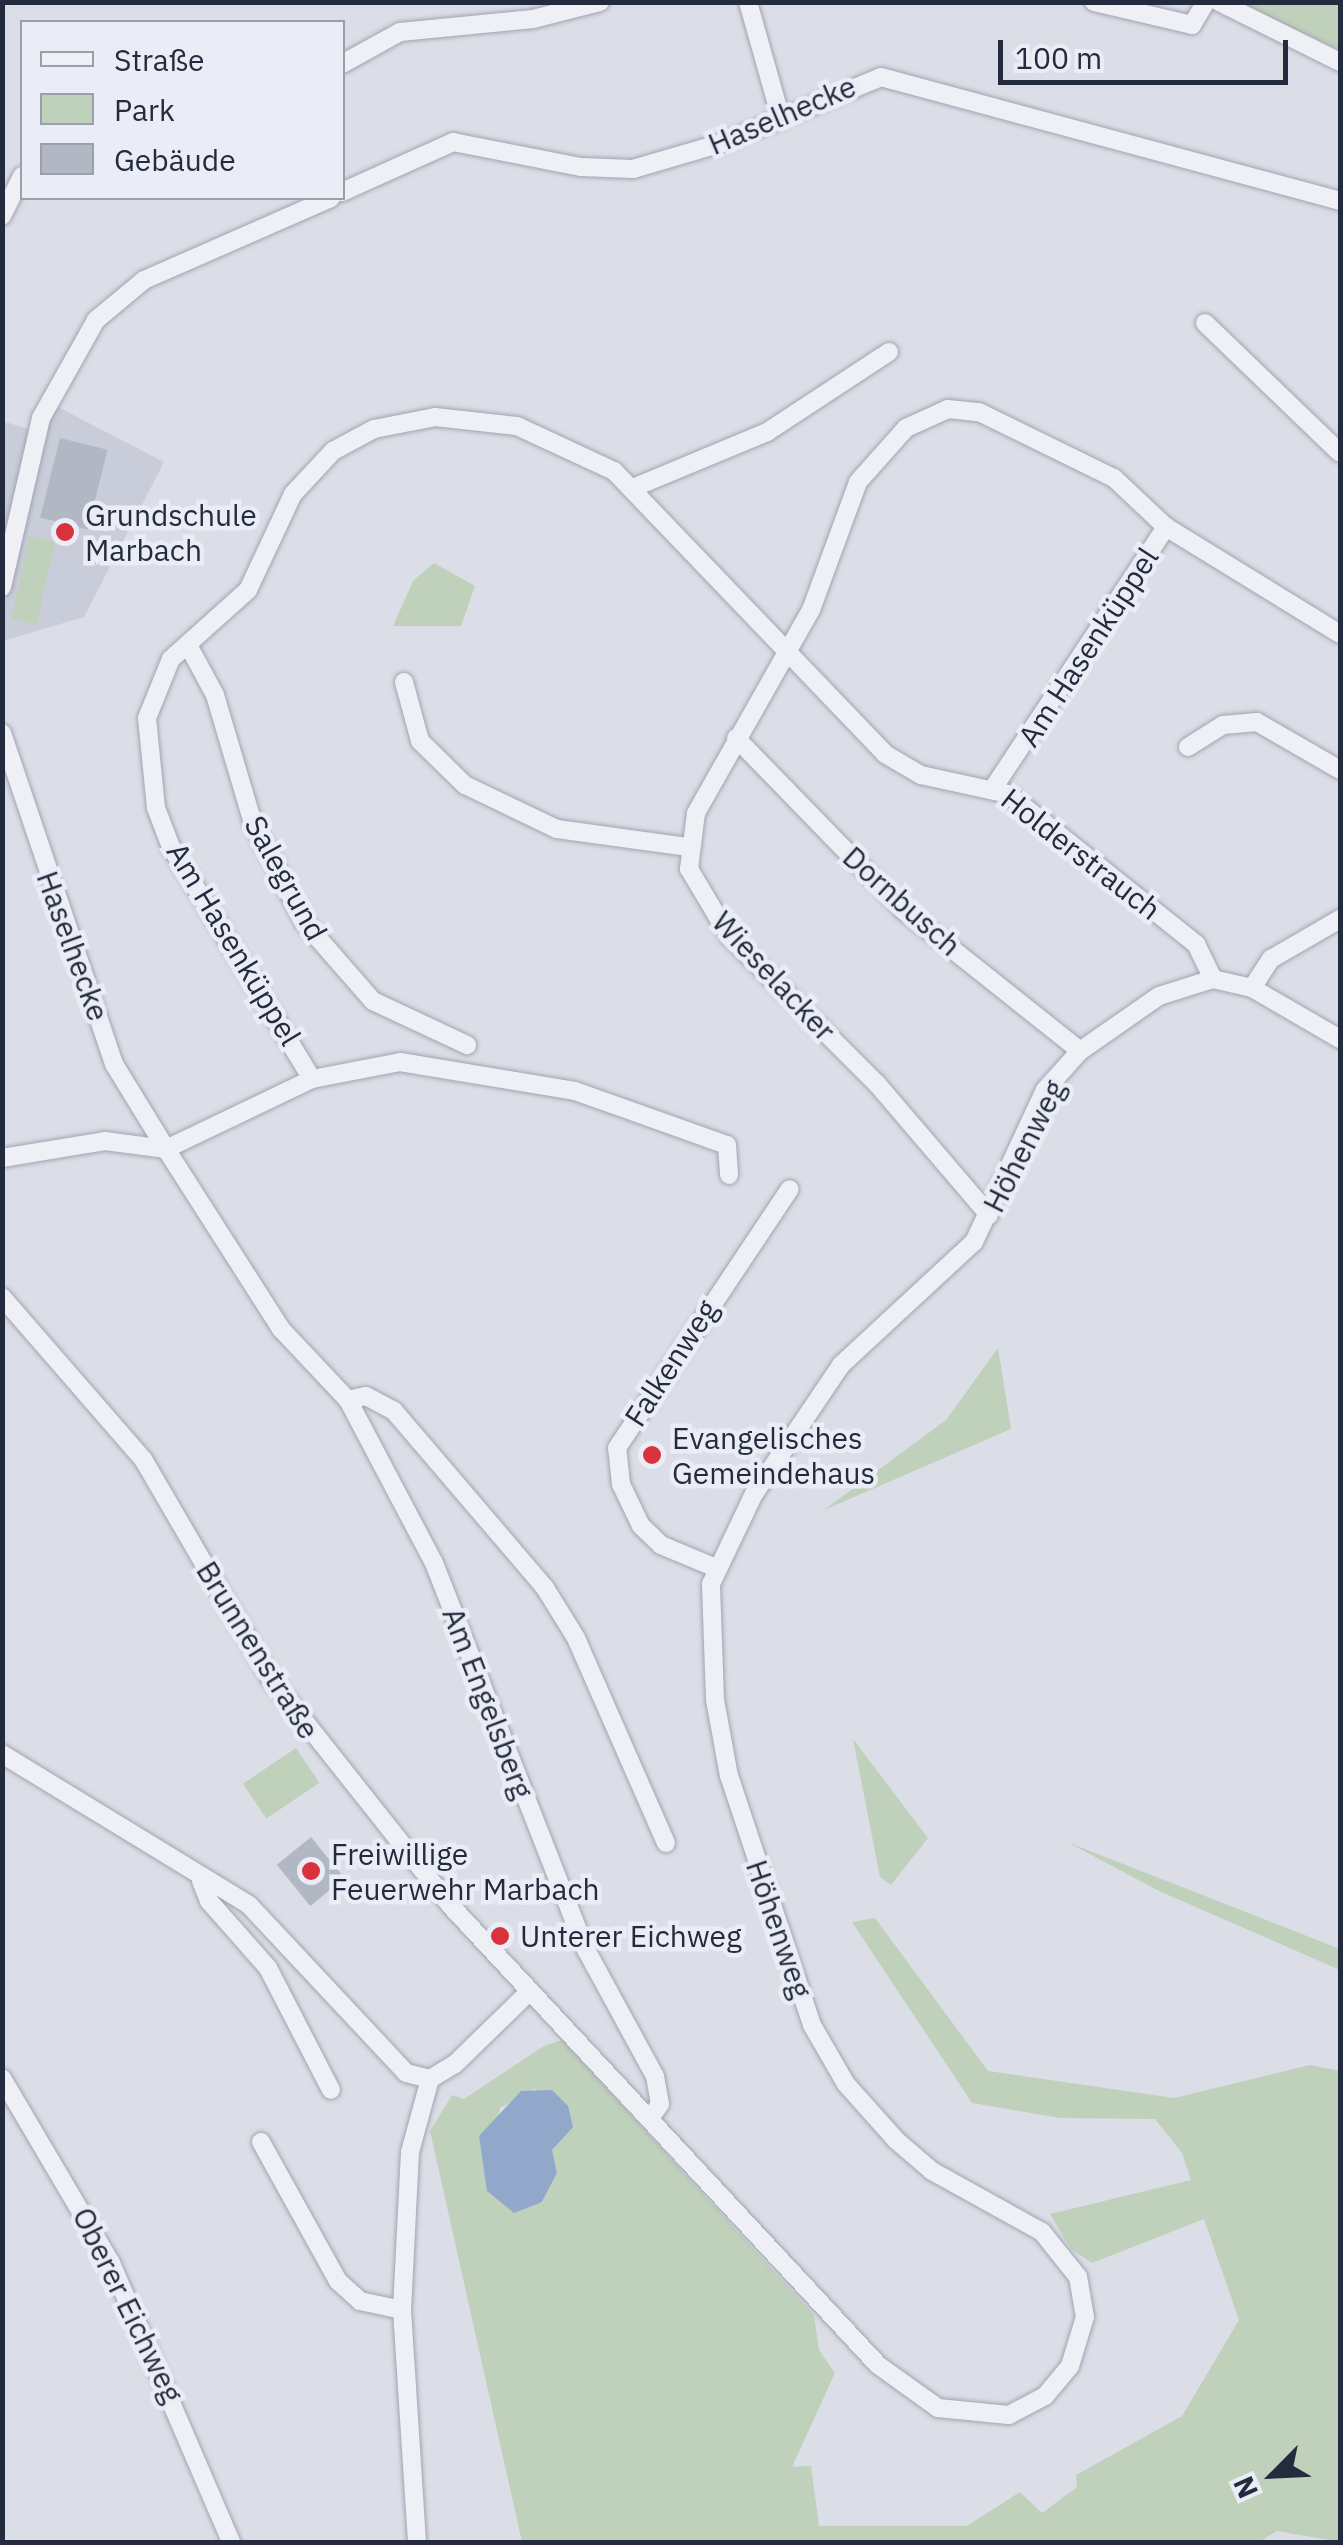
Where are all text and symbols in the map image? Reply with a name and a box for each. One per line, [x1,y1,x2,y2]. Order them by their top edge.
legend [20,20,345,200]
scale bar [1003,20,1293,82]
text: 100 m [1015,38,1102,77]
text: Straße [114,40,205,79]
street label: Haselhecke [703,68,861,162]
text: Park [114,90,175,129]
text: Gebäude [114,140,236,179]
place label: Grundschule Marbach [85,497,257,568]
marker: Grundschule Marbach [54,521,76,543]
street label: Am Hasenküppel [1010,541,1166,753]
street label: Holderstrauch [994,781,1168,927]
street label: Salegrund [237,810,335,946]
street label: Am Hasenküppel [159,836,309,1052]
street label: Dornbusch [836,839,968,963]
street label: Haselhecke [29,866,117,1026]
street label: Wieselacker [705,904,843,1048]
street label: Höhenweg [975,1074,1073,1218]
street label: Falkenweg [617,1293,725,1433]
place label: Evangelisches Gemeindehaus [672,1420,875,1490]
marker: Evangelisches Gemeindehaus [641,1444,663,1466]
street label: Brunnenstraße [189,1554,327,1746]
street label: Am Engelsberg [435,1602,541,1804]
place label: Freiwillige Feuerwehr Marbach [331,1836,600,1906]
street label: Höhenweg [739,1855,819,2003]
marker: Freiwillige Feuerwehr Marbach [300,1860,322,1882]
place label: Unterer Eichweg [520,1918,742,1954]
marker: Unterer Eichweg [489,1925,511,1947]
street label: Oberer Eichweg [65,2202,191,2408]
north arrow [1223,2425,1323,2525]
text: N [1224,2471,1266,2504]

